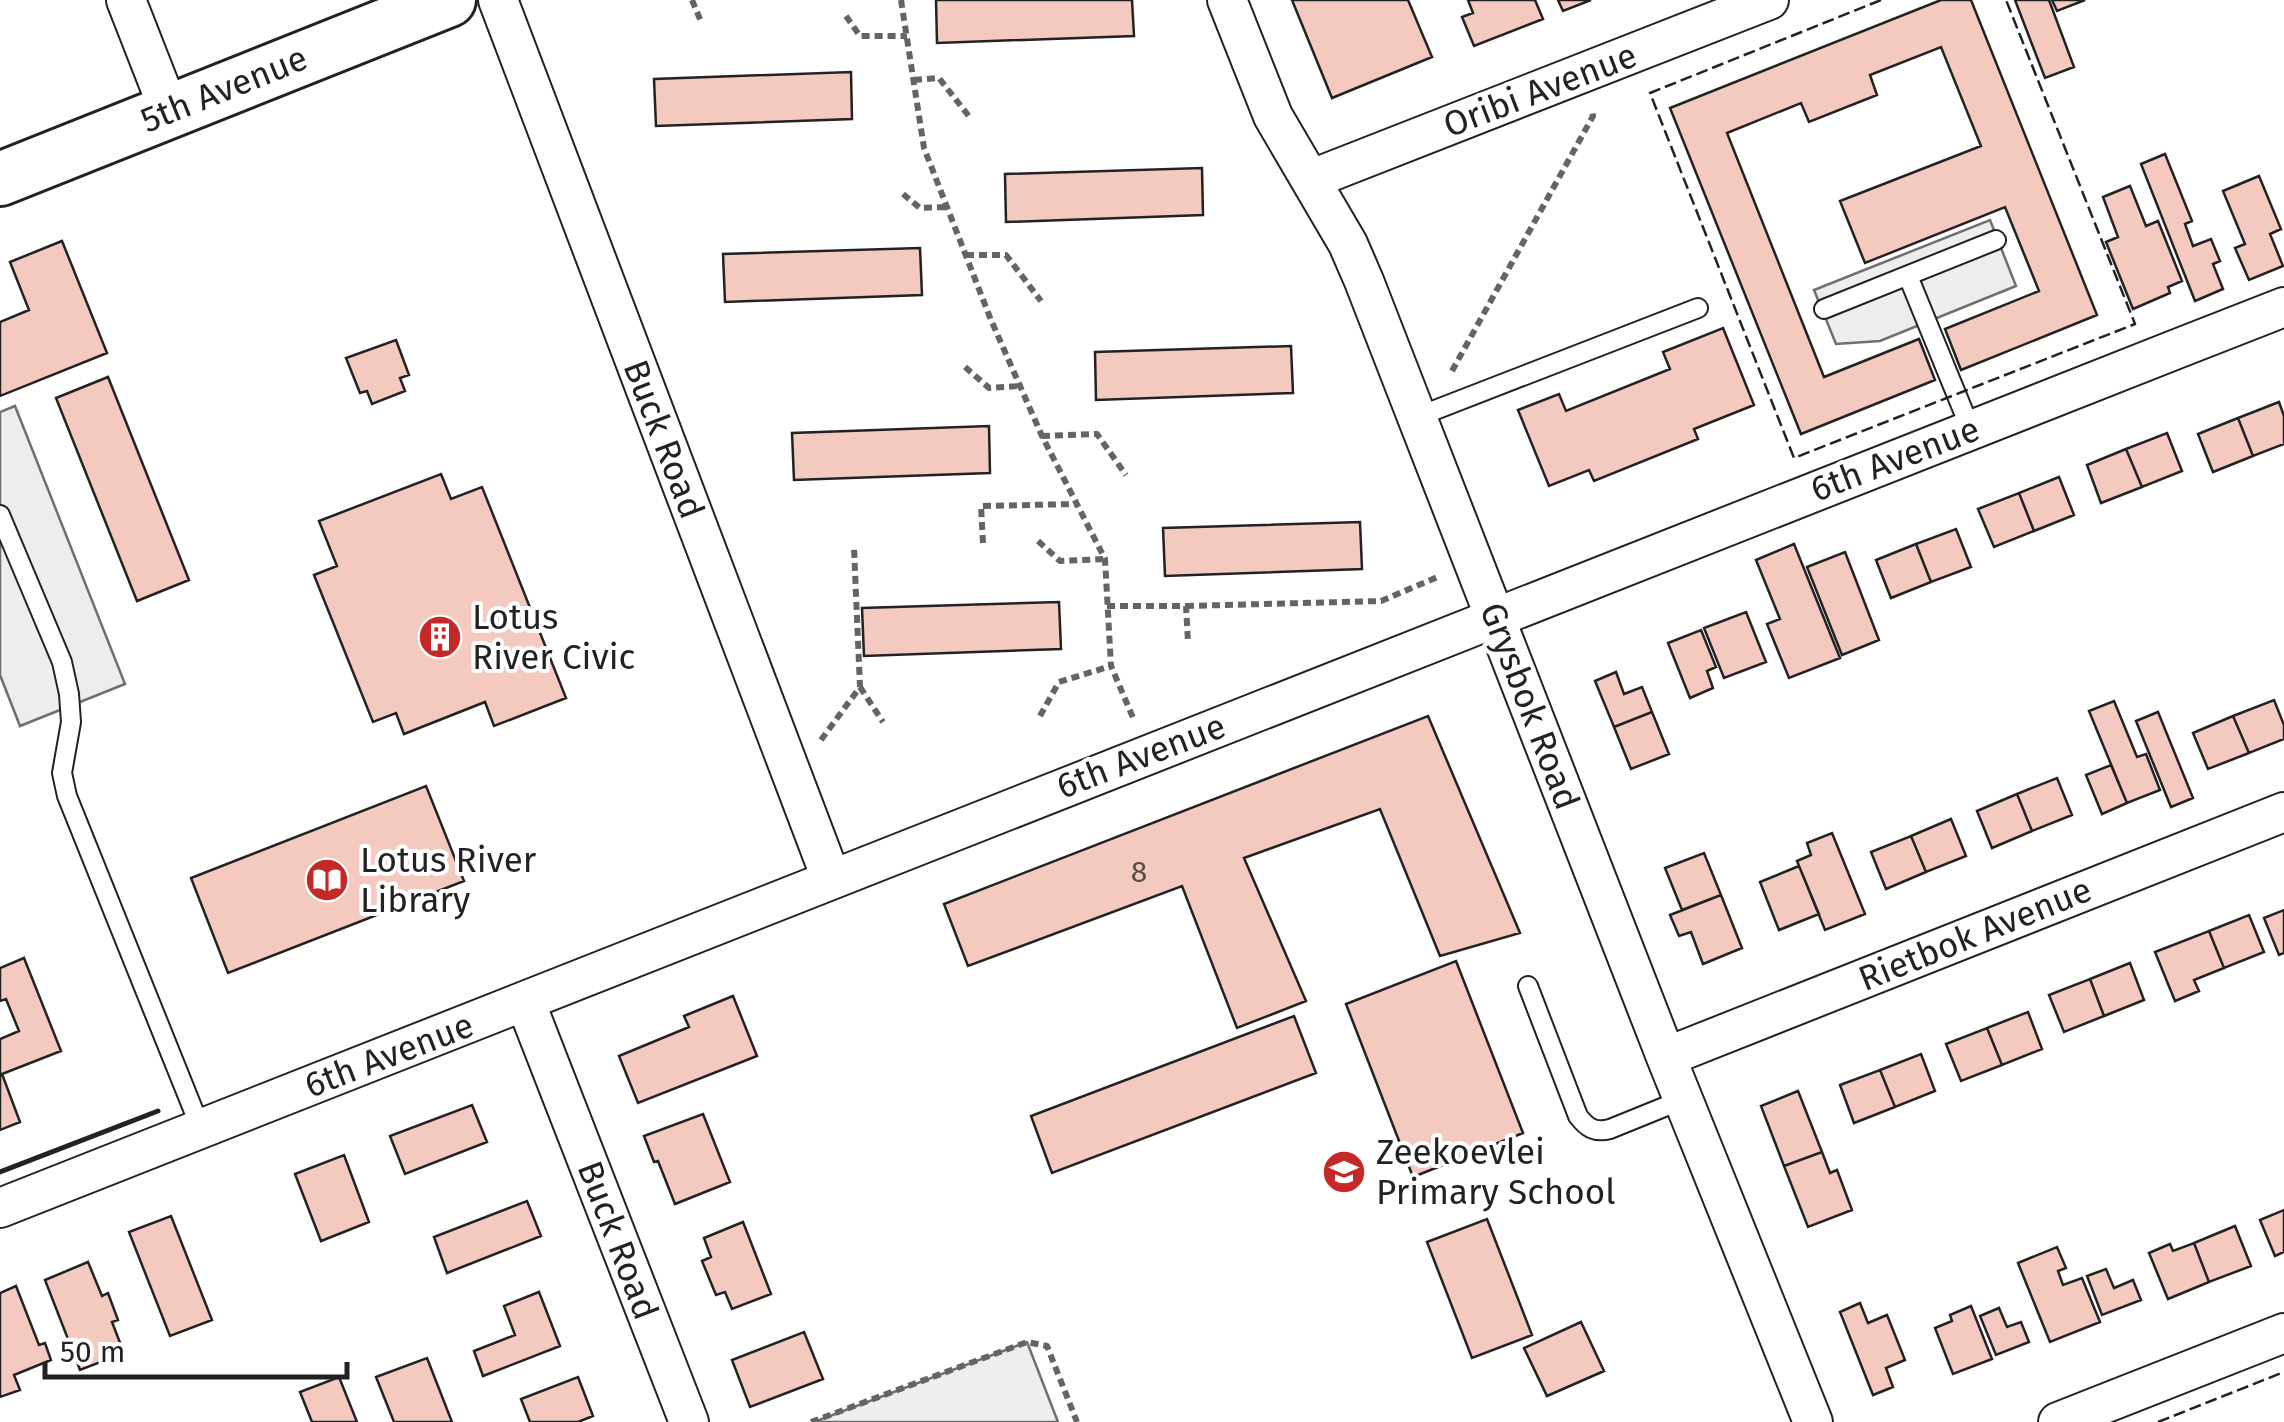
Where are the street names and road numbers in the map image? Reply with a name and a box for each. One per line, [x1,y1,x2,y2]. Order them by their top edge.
street label: Oribi Avenue [1437,34,1643,146]
street label: 5th Avenue [135,37,313,141]
street label: Buck Road [615,354,713,524]
street label: 6th Avenue [1805,408,1985,510]
street label: Grysbok Road [1471,597,1589,815]
street label: 6th Avenue [1051,705,1231,807]
street label: Rietbok Avenue [1852,868,2098,1000]
street label: 6th Avenue [299,1004,479,1106]
street label: Buck Road [569,1155,667,1325]

